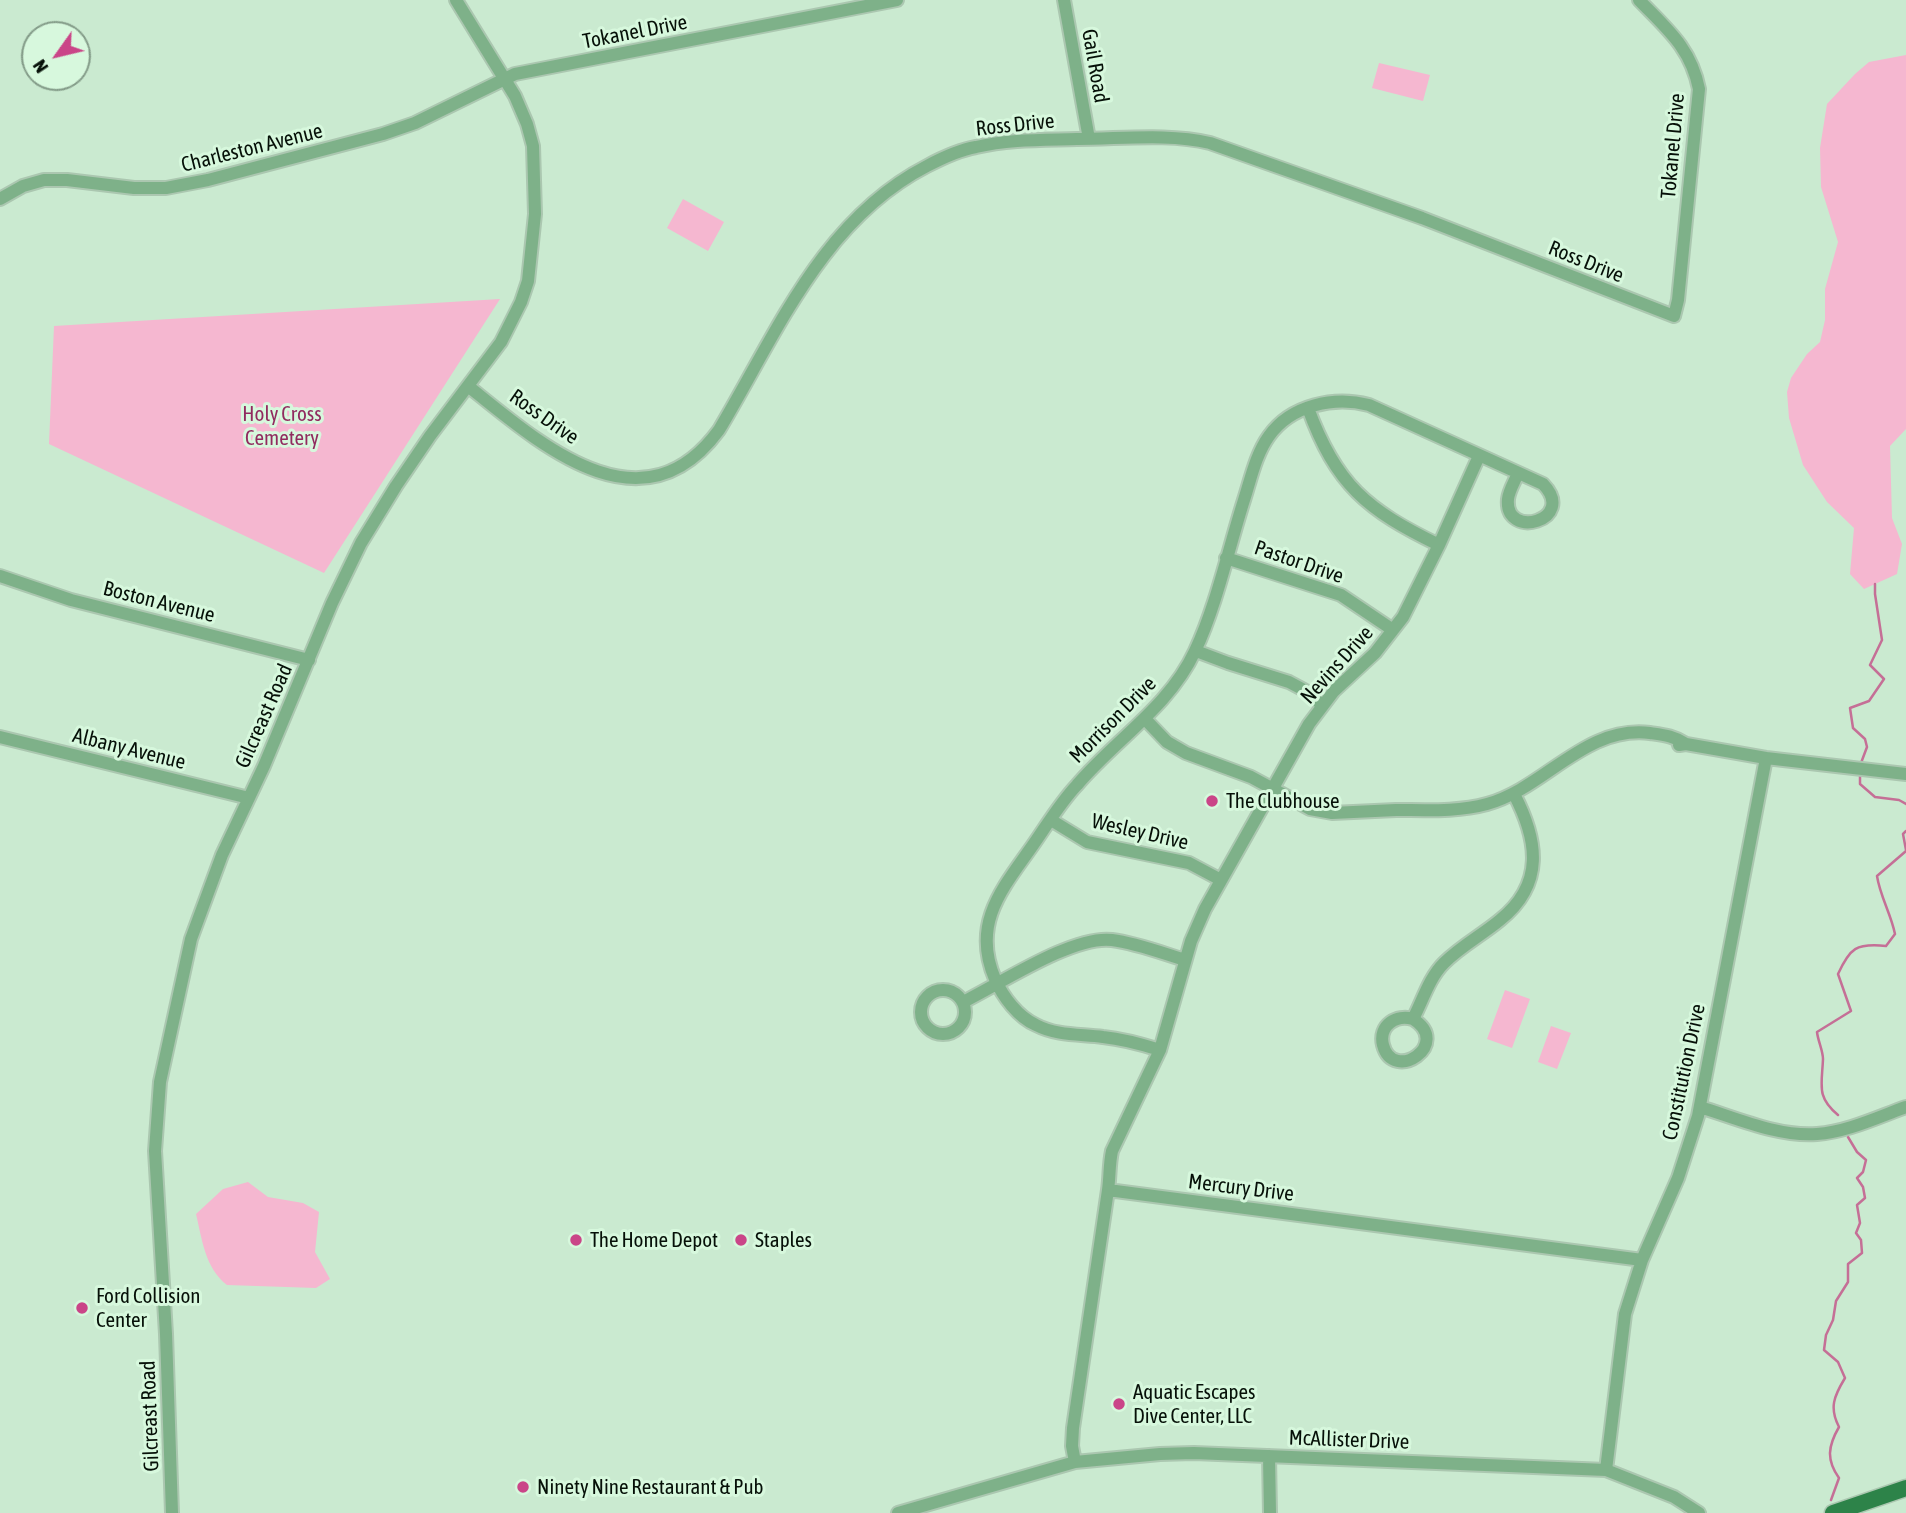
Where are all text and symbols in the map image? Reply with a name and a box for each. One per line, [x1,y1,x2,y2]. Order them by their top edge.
street label: Tokanel Drive [581,10,689,54]
north arrow [21,21,91,91]
street label: Gail Road [1076,27,1114,105]
text: N [28,56,53,77]
street label: Tokanel Drive [1656,92,1690,200]
street label: Ross Drive [974,108,1056,142]
street label: Charleston Avenue [179,118,325,178]
street label: Ross Drive [1545,236,1627,288]
street label: Ross Drive [504,384,584,450]
park label: Holy Cross Cemetery [242,401,322,451]
street label: Pastor Drive [1251,535,1347,589]
street label: Boston Avenue [101,576,217,628]
street label: Nevins Drive [1295,621,1379,709]
street label: Gilcreast Road [230,660,298,772]
street label: Morrison Drive [1064,671,1162,769]
street label: Albany Avenue [70,723,188,775]
place label: The Clubhouse [1226,788,1340,814]
marker: The Clubhouse [1204,793,1220,809]
street label: Wesley Drive [1089,809,1191,855]
street label: Constitution Drive [1657,1002,1711,1142]
street label: Mercury Drive [1187,1169,1295,1207]
place label: The Home Depot [590,1227,718,1253]
place label: Staples [755,1227,812,1253]
marker: The Home Depot [568,1232,584,1248]
marker: Staples [733,1232,749,1248]
place label: Ford Collision Center [96,1283,201,1333]
marker: Ford Collision Center [74,1300,90,1316]
street label: Gilcreast Road [135,1360,165,1472]
place label: Aquatic Escapes Dive Center, LLC [1133,1379,1255,1429]
marker: Aquatic Escapes Dive Center, LLC [1111,1396,1127,1412]
street label: McAllister Drive [1288,1425,1410,1455]
place label: Ninety Nine Restaurant & Pub [537,1474,764,1500]
marker: Ninety Nine Restaurant & Pub [515,1479,531,1495]

